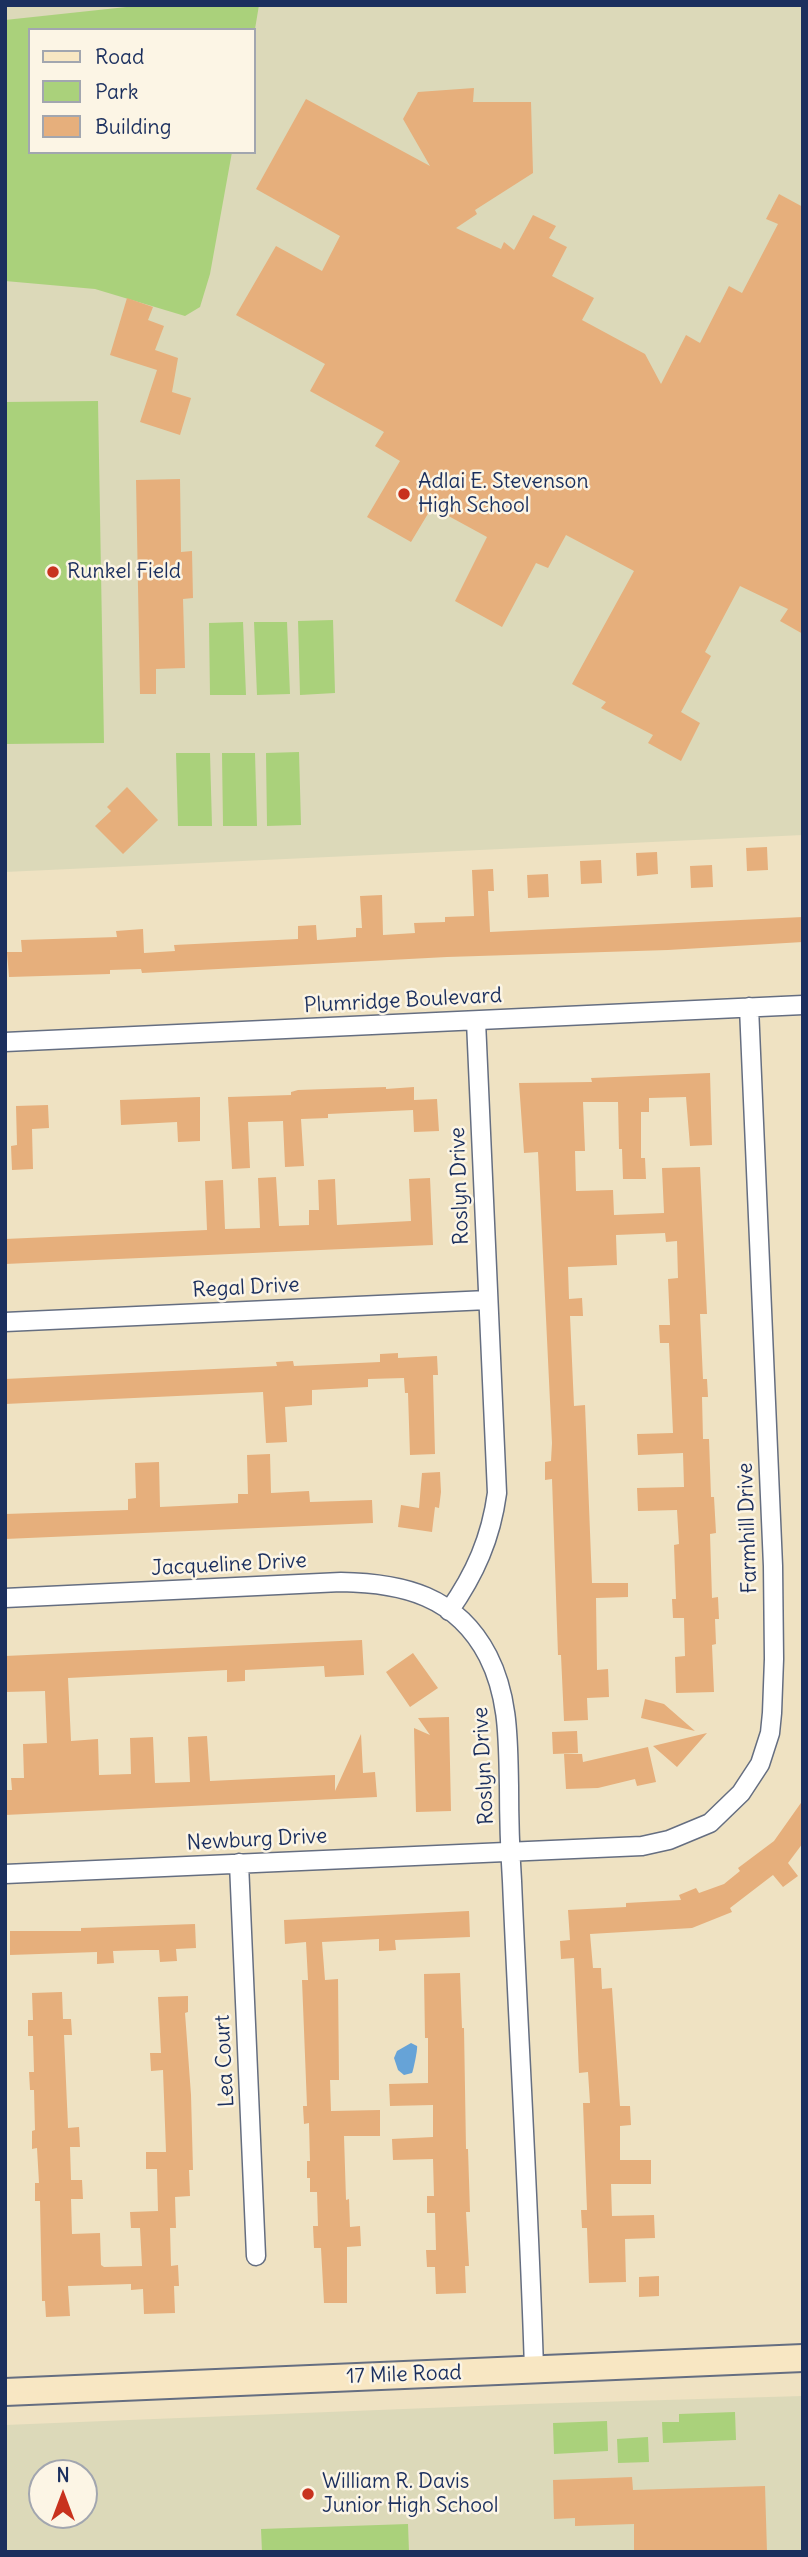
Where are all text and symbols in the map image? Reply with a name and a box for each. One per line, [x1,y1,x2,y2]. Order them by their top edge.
legend [28,28,256,154]
text: Road [95,43,144,70]
text: Park [95,78,138,105]
text: Building [95,113,171,140]
place label: Adlai E. Stevenson High School [418,469,589,519]
marker: Adlai E. Stevenson High School [396,486,412,502]
place label: Runkel Field [67,559,181,585]
marker: Runkel Field [45,564,61,580]
street label: Plumridge Boulevard [303,983,503,1019]
street label: Roslyn Drive [445,1127,475,1245]
street label: Regal Drive [192,1273,300,1303]
street label: Farmhill Drive [733,1462,763,1594]
street label: Jacqueline Drive [151,1548,307,1582]
street label: Roslyn Drive [468,1706,500,1826]
street label: Newburg Drive [186,1824,328,1856]
street label: Lea Court [210,2014,240,2108]
street label: 17 Mile Road [346,2360,462,2390]
north arrow [28,2459,98,2529]
text: N [56,2463,70,2487]
place label: William R. Davis Junior High School [322,2469,499,2519]
marker: William R. Davis Junior High School [300,2486,316,2502]

